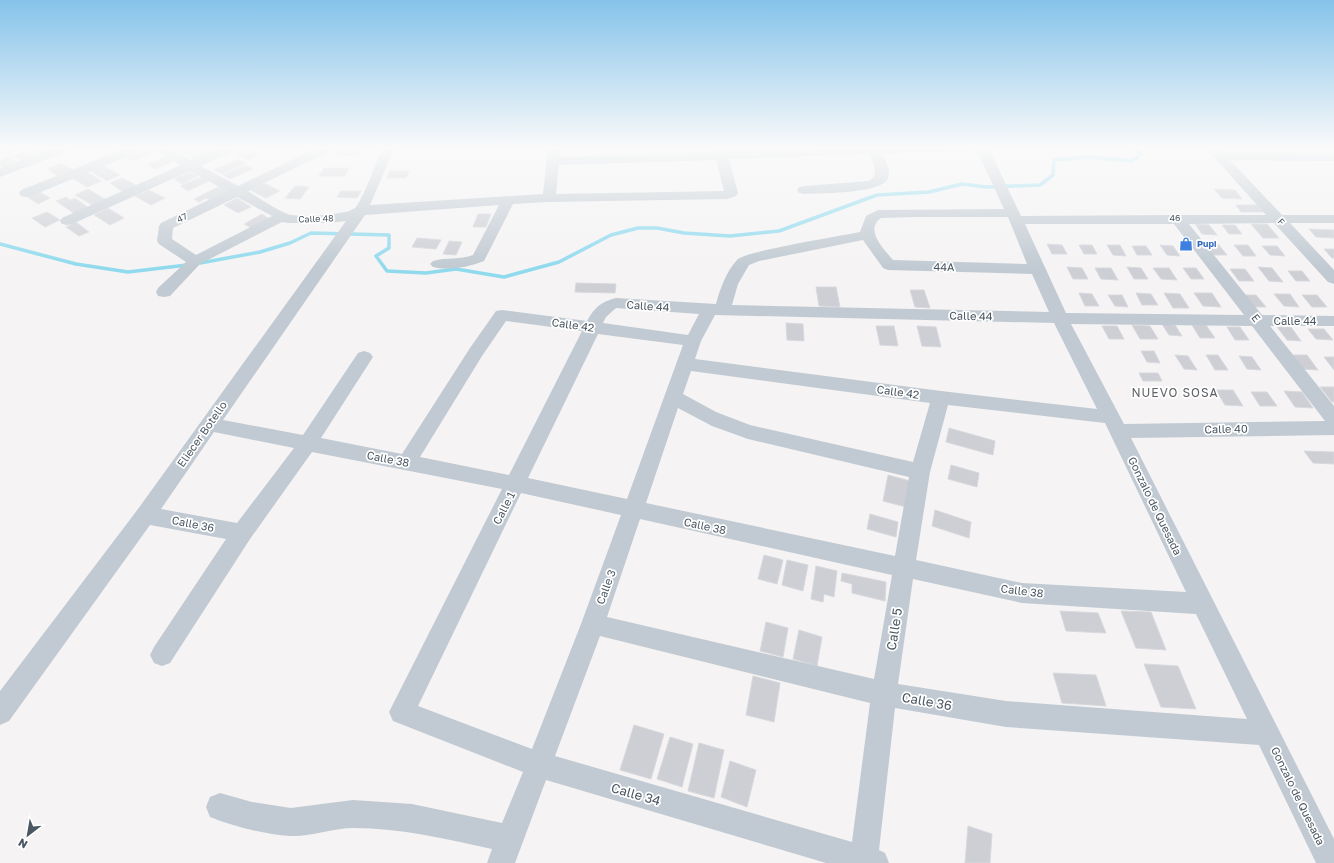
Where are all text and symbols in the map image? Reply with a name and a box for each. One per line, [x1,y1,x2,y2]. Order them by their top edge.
street label: 47 [175,210,189,225]
street label: Calle 48 [298,212,334,225]
street label: 46 [1170,212,1180,223]
street label: F [1276,216,1287,227]
shop icon: Pupi [1178,236,1194,252]
place label: Pupi [1197,238,1217,249]
street label: 44A [933,260,955,273]
street label: Calle 44 [626,298,670,314]
street label: Calle 44 [949,309,993,322]
street label: E [1249,311,1264,325]
street label: Calle 44 [1273,314,1317,327]
street label: Calle 42 [551,315,595,334]
street label: Calle 42 [876,382,920,401]
district label: NUEVO SOSA [1131,385,1219,400]
street label: Eliecer Botello [174,398,229,469]
street label: Calle 40 [1204,422,1248,435]
street label: Calle 38 [366,448,411,469]
street label: Gonzalo de Quesada [1126,454,1185,557]
street label: Calle 1 [490,489,517,526]
street label: Calle 36 [171,513,216,534]
street label: Calle 38 [683,515,728,536]
street label: Calle 3 [593,568,618,606]
street label: Calle 38 [1000,581,1044,600]
street label: Calle 5 [883,607,905,651]
street label: Calle 36 [901,689,953,713]
street label: Gonzalo de Quesada [1269,744,1328,847]
street label: Calle 34 [609,779,663,809]
north arrow [8,815,48,855]
text: N [16,836,30,852]

